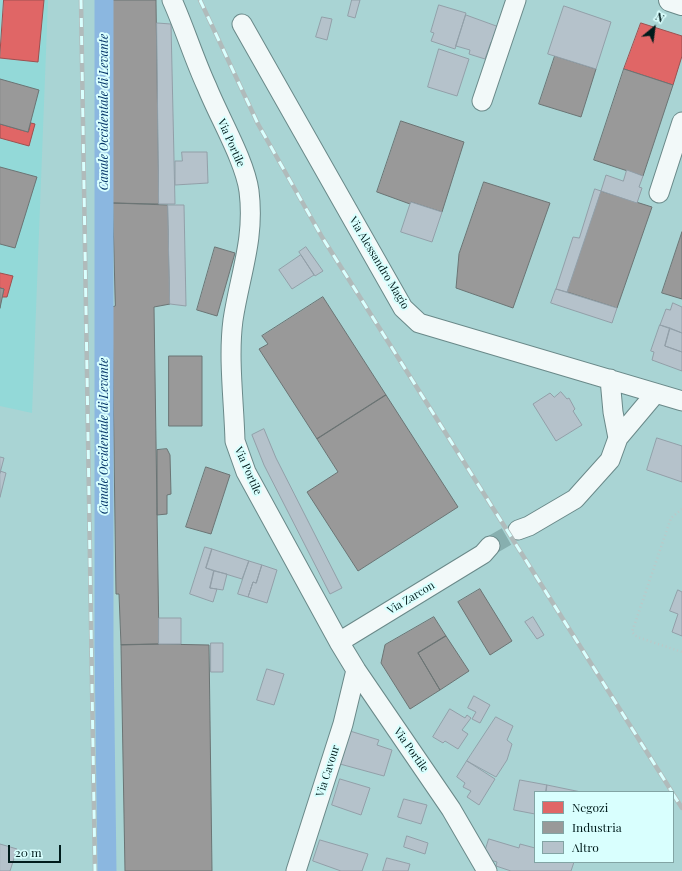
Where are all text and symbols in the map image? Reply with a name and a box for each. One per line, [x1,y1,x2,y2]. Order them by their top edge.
north arrow [634,8,674,48]
text: N [653,9,667,26]
water label: Canale Occidentale di Levante [97,34,111,190]
street label: Via Portile [215,117,247,169]
street label: Via Alessandro Magio [346,214,412,312]
water label: Canale Occidentale di Levante [97,358,111,514]
street label: Via Portile [232,445,264,497]
street label: Via Zarcon [385,579,437,617]
street label: Via Portile [391,725,431,775]
street label: Via Cavour [313,743,343,799]
legend [534,791,674,863]
text: Negozi [572,799,608,815]
text: Industria [572,819,622,835]
scale bar [10,837,63,863]
text: Altro [572,839,599,855]
text: 20 m [15,844,42,860]

